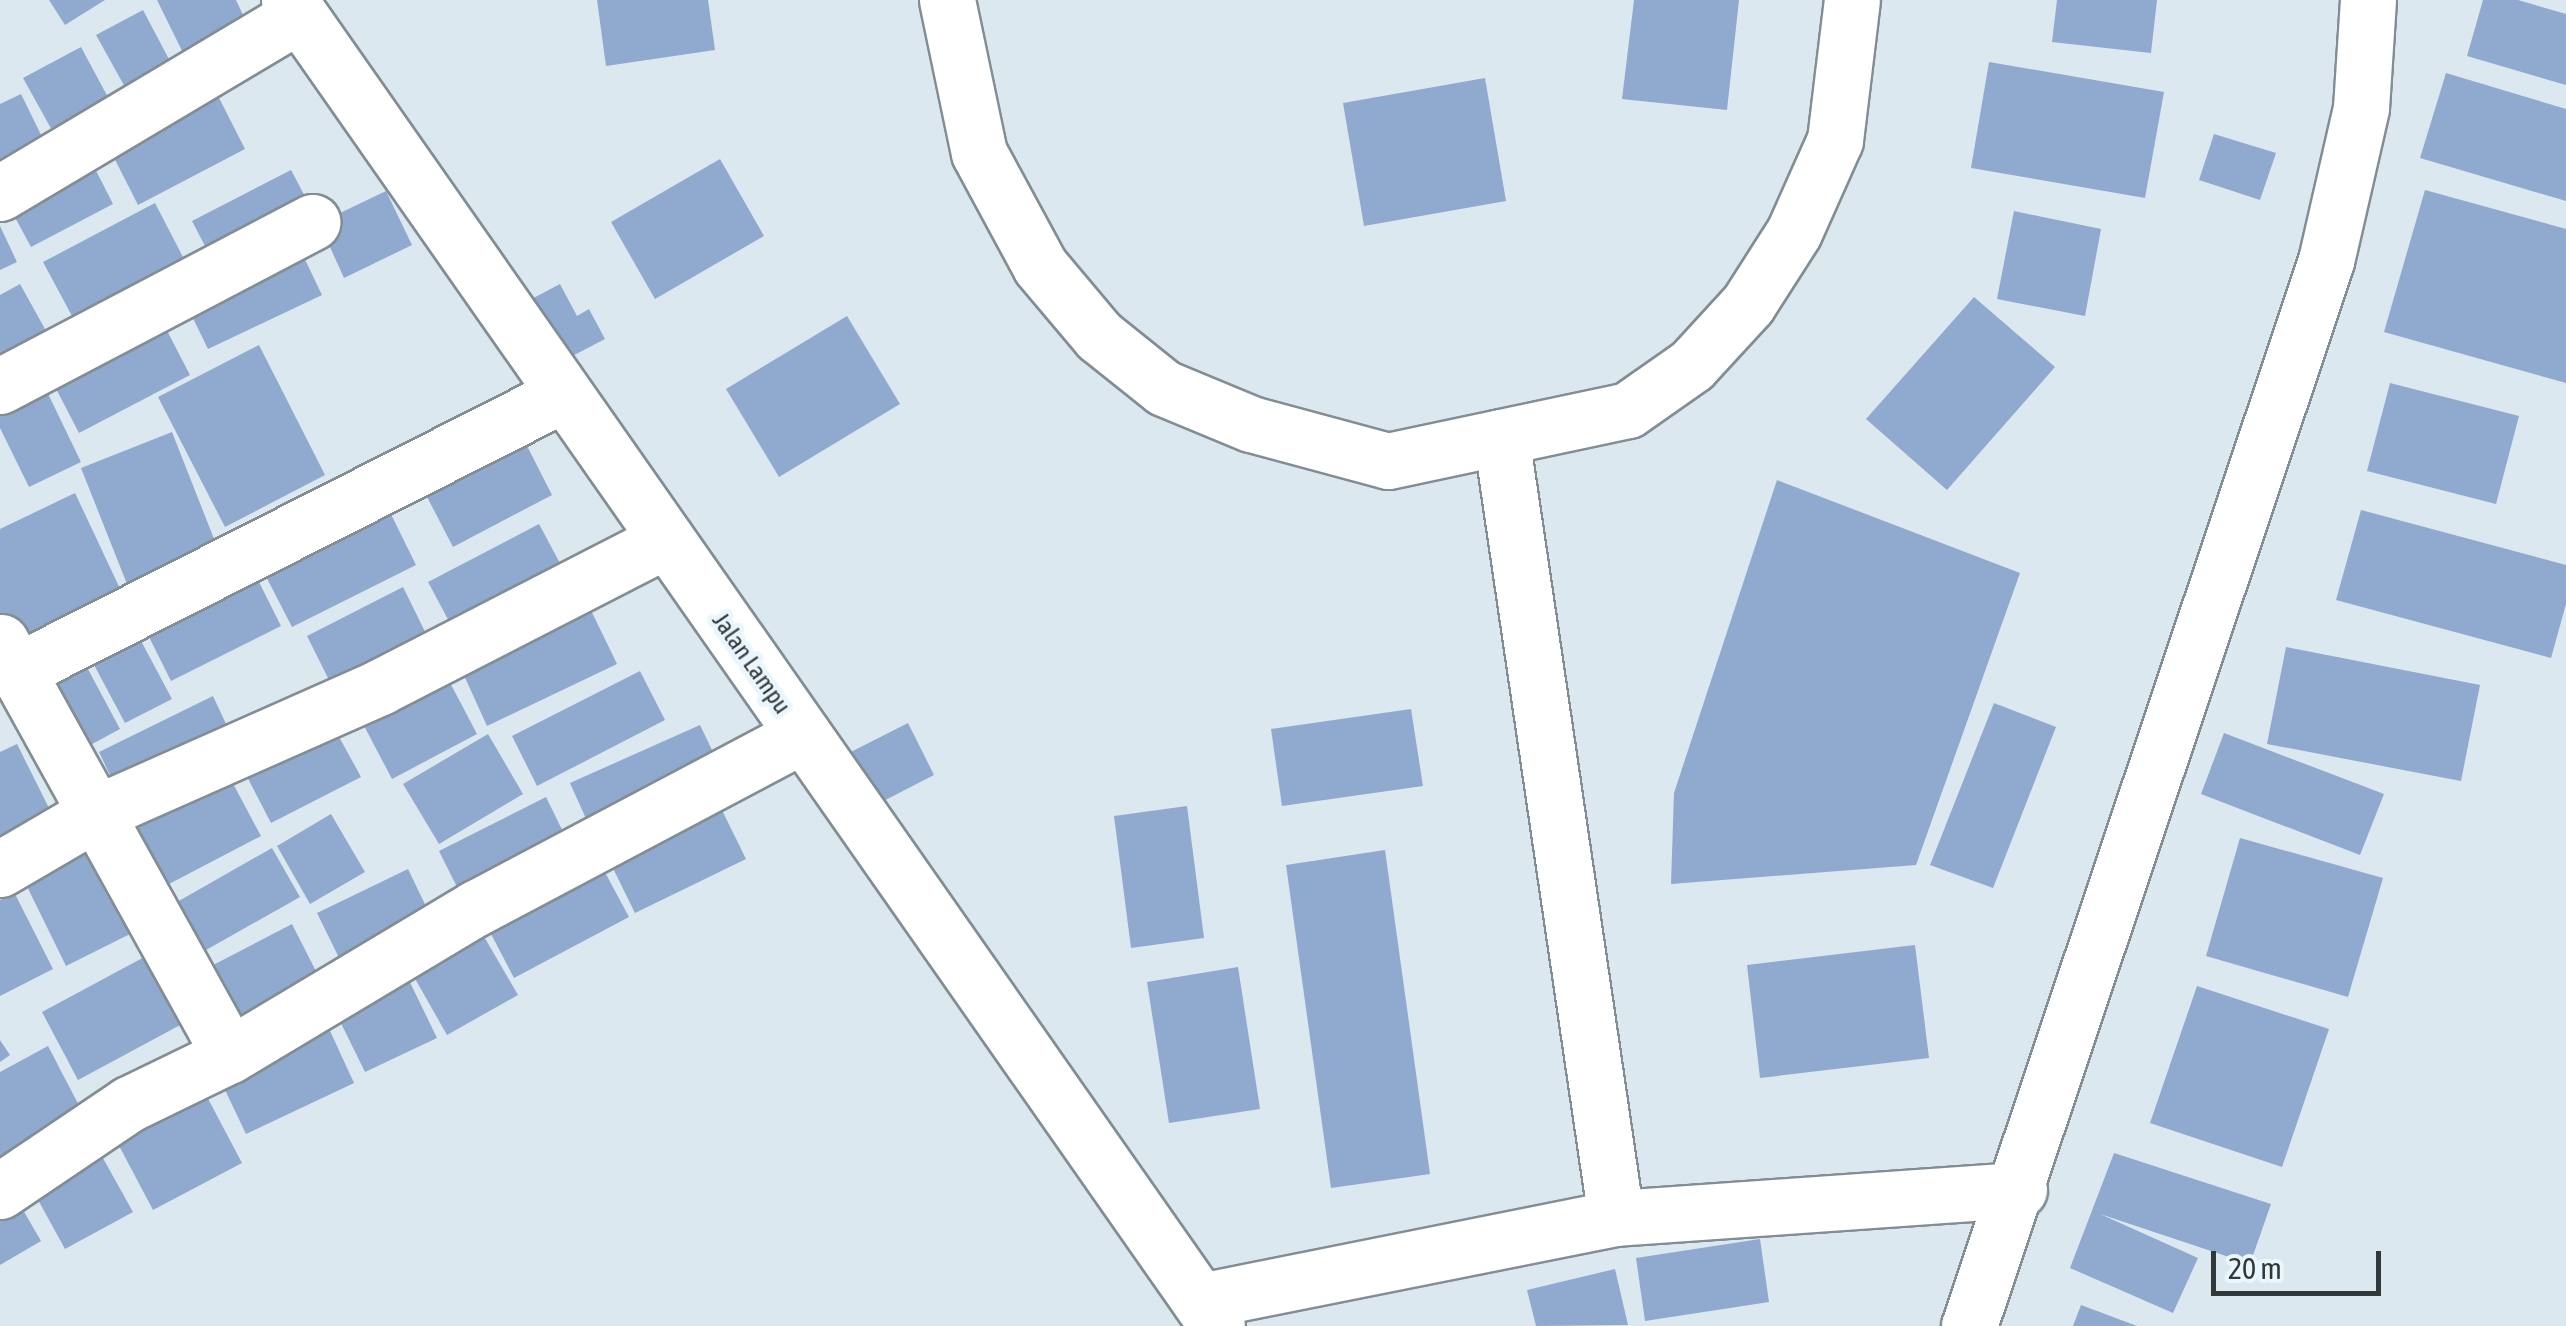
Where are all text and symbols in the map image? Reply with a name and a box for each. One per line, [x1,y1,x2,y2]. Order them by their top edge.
street label: Jalan Lampu [706,607,798,719]
scale bar [2216,1231,2386,1293]
text: 20 m [2228,1251,2282,1285]

